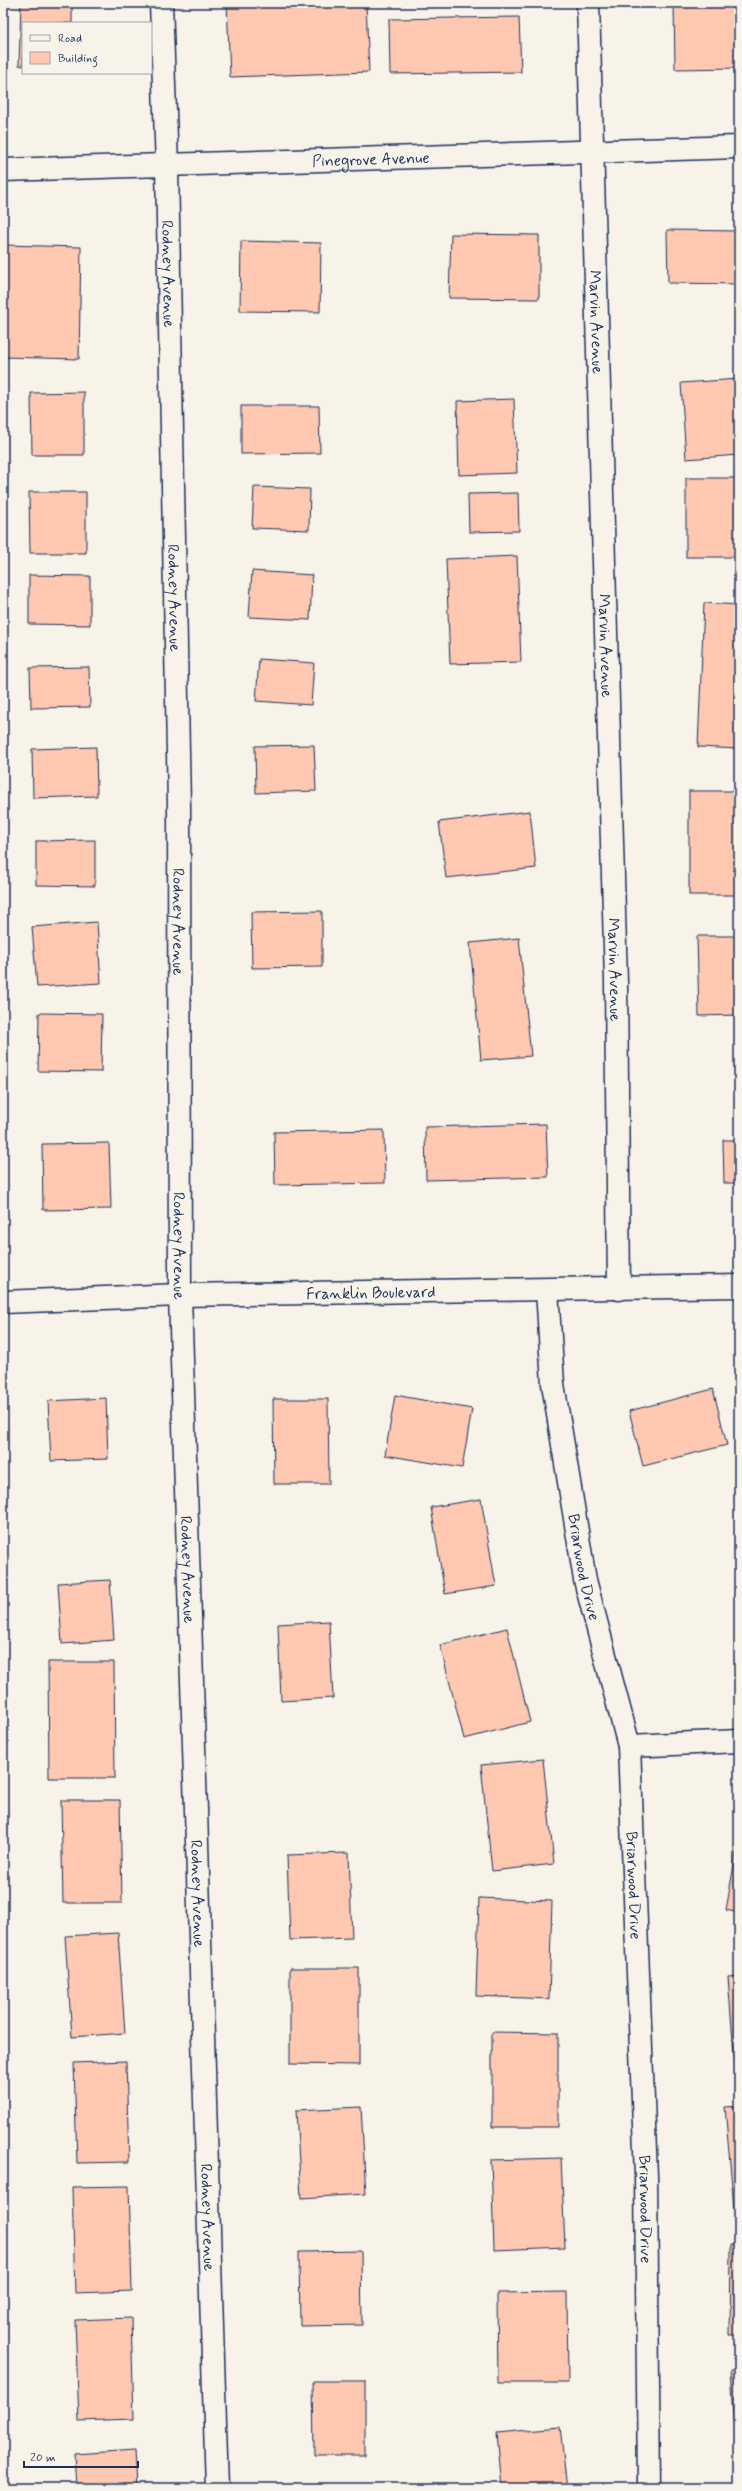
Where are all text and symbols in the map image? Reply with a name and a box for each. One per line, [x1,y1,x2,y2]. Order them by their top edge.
legend [22,22,152,74]
text: Road [58,31,82,47]
text: Building [58,51,98,68]
street label: Pinegrove Avenue [312,148,430,172]
street label: Rodney Avenue [156,220,179,328]
street label: Marvin Avenue [584,270,608,375]
street label: Rodney Avenue [162,544,185,652]
street label: Marvin Avenue [593,594,617,698]
street label: Rodney Avenue [167,868,188,976]
street label: Marvin Avenue [602,917,625,1022]
street label: Rodney Avenue [168,1192,189,1300]
street label: Franklin Boulevard [306,1282,436,1305]
street label: Briarwood Drive [562,1512,604,1623]
street label: Rodney Avenue [175,1516,199,1624]
street label: Briarwood Drive [620,1831,646,1940]
street label: Rodney Avenue [185,1839,209,1948]
street label: Briarwood Drive [633,2155,656,2263]
street label: Rodney Avenue [195,2163,219,2272]
scale bar [24,2443,138,2469]
text: 20 m [30,2450,56,2466]

